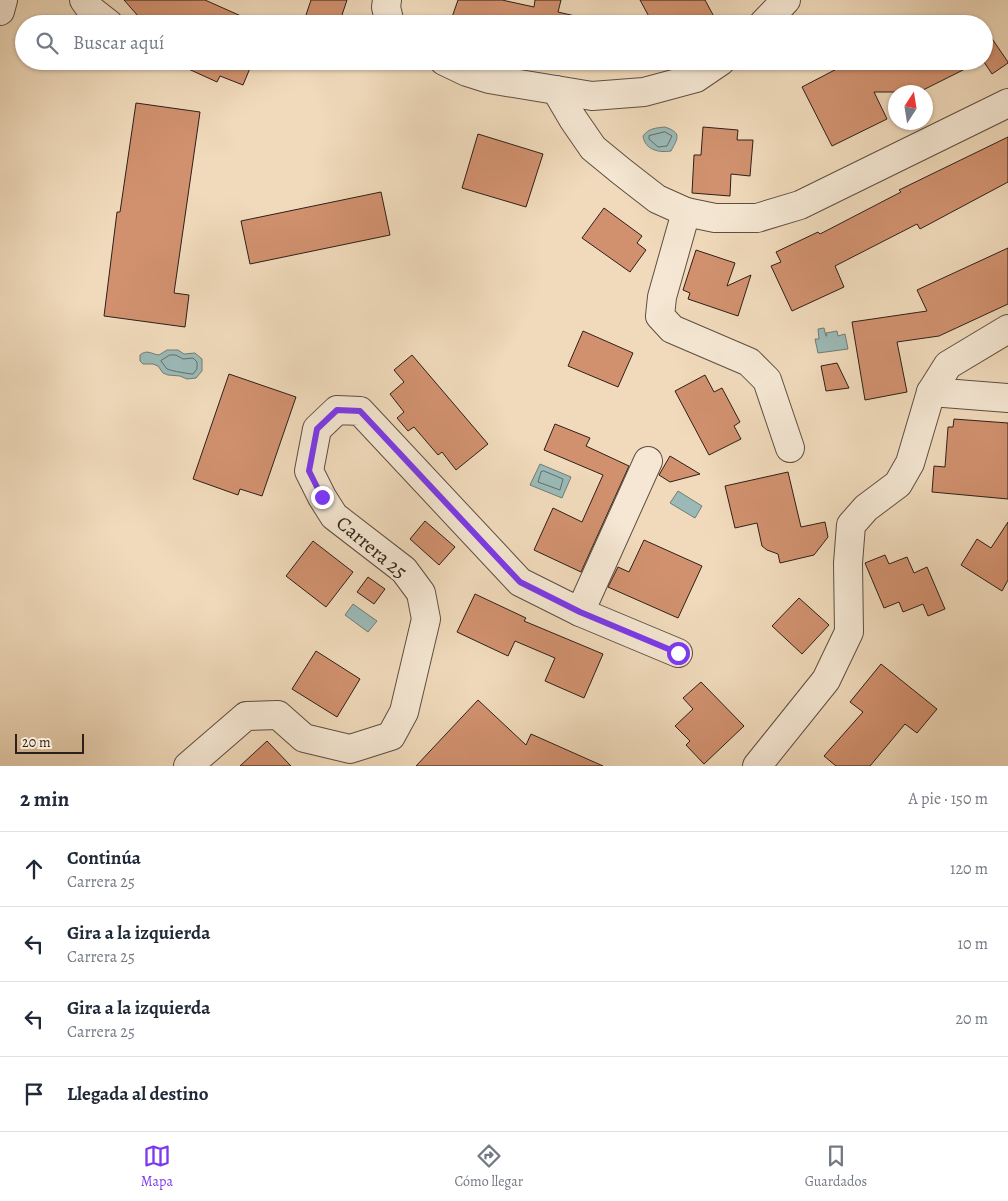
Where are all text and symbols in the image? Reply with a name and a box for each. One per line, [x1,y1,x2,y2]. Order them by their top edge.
search box [15,15,993,70]
icon: search [33,29,61,57]
text: Buscar aquí [73,30,164,56]
north arrow [888,85,933,130]
route end [311,486,334,509]
street label: Carrera 25 [331,510,413,585]
route start [667,642,690,665]
scale bar [15,731,84,754]
text: 20 m [22,733,51,752]
text: 2 min [20,785,69,813]
text: A pie · 150 m [908,788,988,810]
text: Continúa [67,845,141,871]
icon: ahead [20,855,48,883]
text: 120 m [950,858,988,880]
text: Carrera 25 [67,871,135,893]
text: Gira a la izquierda [67,920,210,946]
icon: left [20,930,48,958]
text: 10 m [958,933,988,955]
text: Carrera 25 [67,946,135,968]
text: Gira a la izquierda [67,995,210,1021]
icon: left [20,1005,48,1033]
text: 20 m [955,1008,988,1030]
text: Carrera 25 [67,1021,135,1043]
icon: arrive [20,1080,48,1108]
text: Llegada al destino [67,1081,209,1107]
tab: Mapa [141,1142,173,1191]
tab: Cómo llegar [455,1142,523,1191]
tab: Guardados [805,1142,867,1191]

